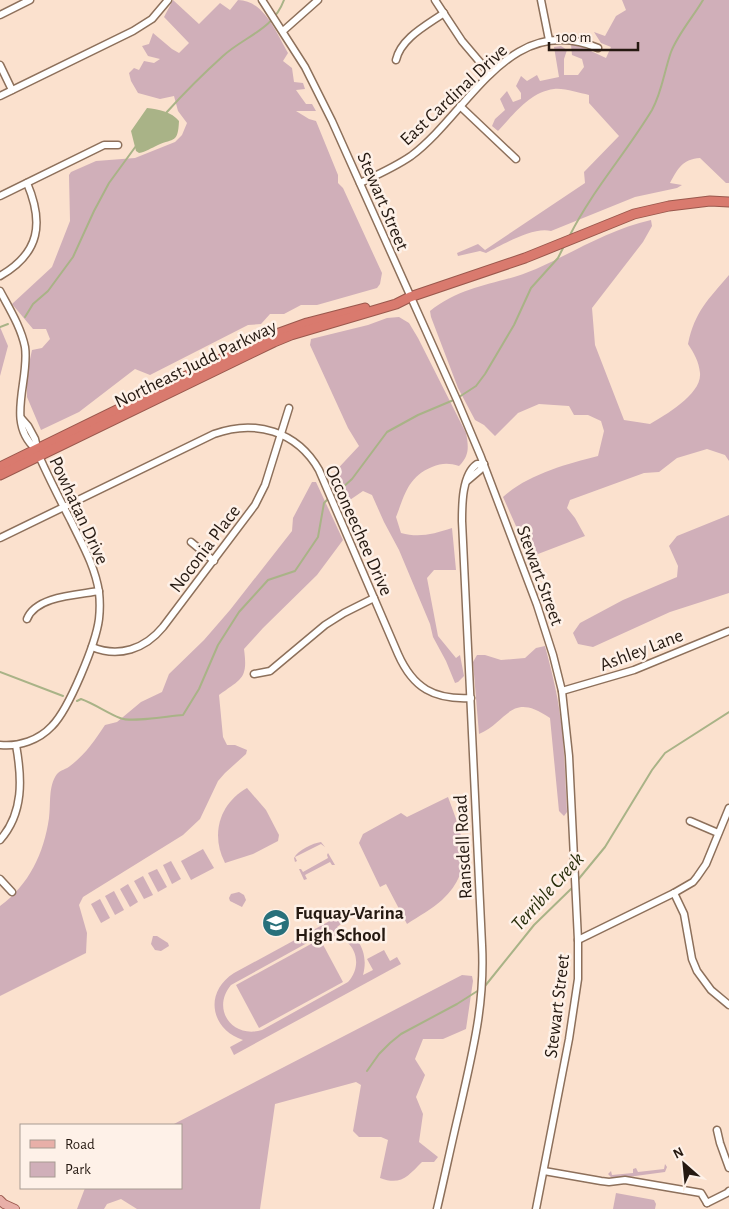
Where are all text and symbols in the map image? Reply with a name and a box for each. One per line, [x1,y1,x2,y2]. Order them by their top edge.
scale bar [549,20,638,52]
text: 100 m [556,30,591,45]
street label: East Cardinal Drive [397,41,511,149]
street label: Stewart Street [353,150,412,253]
street label: Northeast Judd Parkway [112,317,280,412]
street label: Powhatan Drive [45,454,112,568]
street label: Occoneechee Drive [321,463,396,599]
street label: Noconia Place [166,502,244,596]
street label: Stewart Street [513,523,566,628]
street label: Ashley Lane [597,626,686,675]
street label: Ransdell Road [451,794,476,900]
water label: Terrible Creek [508,849,588,935]
place label: Fuquay-Varina High School [295,904,404,945]
school or university icon: Fuquay-Varina High School [261,908,291,938]
street label: Stewart Street [542,953,573,1059]
legend [20,1124,182,1189]
text: Road [65,1137,95,1152]
north arrow [659,1139,709,1189]
text: N [671,1145,686,1162]
text: Park [65,1162,91,1177]

